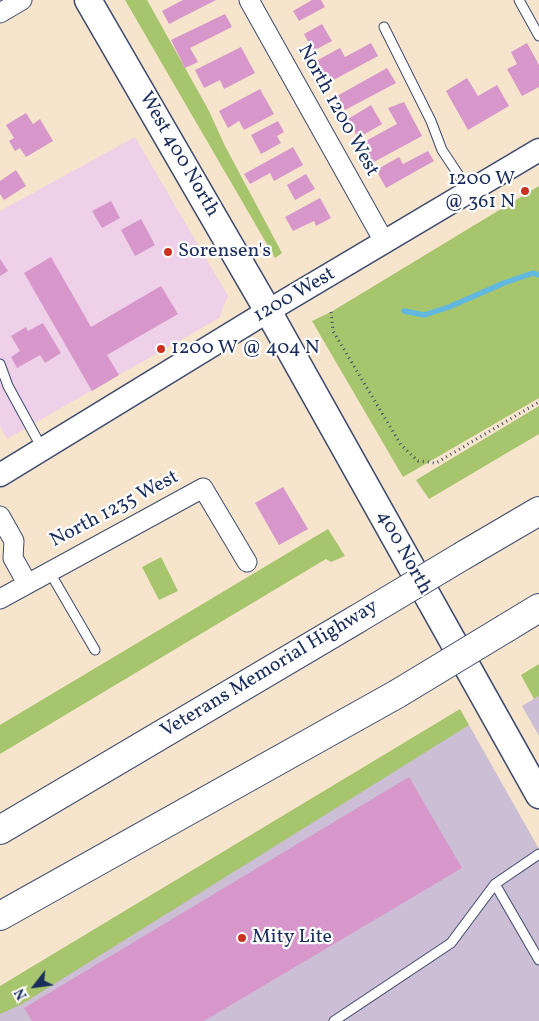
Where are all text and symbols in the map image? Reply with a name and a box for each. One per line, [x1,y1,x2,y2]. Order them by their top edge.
street label: North 1200 West [291,41,383,181]
street label: West 400 North [133,88,223,222]
place label: 1200 W @ 361 N [444,168,515,215]
marker: 1200 W @ 361 N [519,185,531,197]
place label: Sorensen's [178,240,271,264]
marker: Sorensen's [162,246,174,258]
street label: 1200 West [250,263,340,329]
place label: 1200 W @ 404 N [171,337,320,361]
marker: 1200 W @ 404 N [155,343,167,355]
street label: North 1235 West [47,466,183,554]
street label: 400 North [370,507,436,599]
street label: Veterans Memorial Highway [157,596,383,744]
place label: Mity Lite [252,926,332,950]
marker: Mity Lite [236,932,248,944]
north arrow [10,961,60,1011]
text: N [11,985,32,1003]

